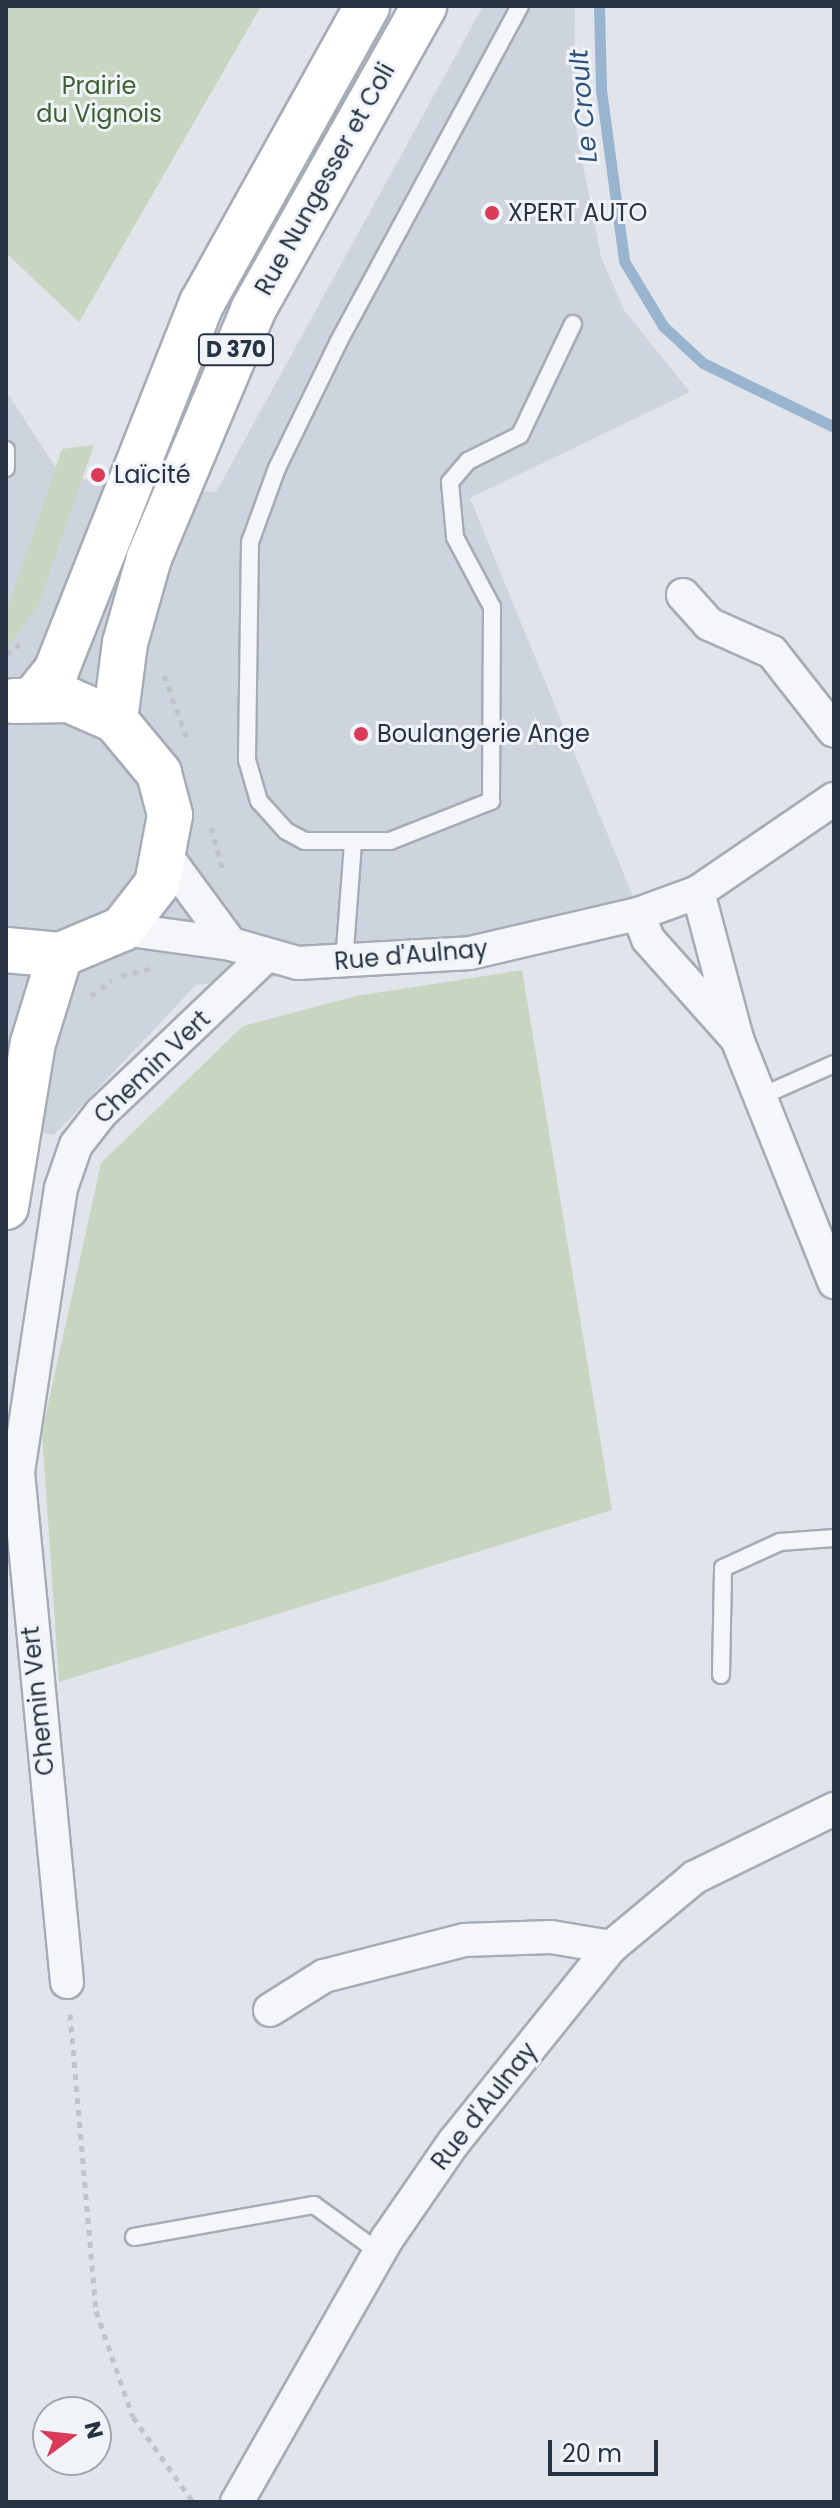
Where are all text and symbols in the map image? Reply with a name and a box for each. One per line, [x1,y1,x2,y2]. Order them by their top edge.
water label: Le Croult [563,48,605,164]
street label: Rue Nungesser et Coli [249,58,401,300]
park label: Prairie du Vignois [36,72,162,128]
place label: XPERT AUTO [508,199,647,227]
marker: XPERT AUTO [483,204,501,222]
road number: D 370 [196,332,276,368]
place label: Laïcité [114,461,191,489]
marker: Laïcité [89,466,107,484]
place label: Boulangerie Ange [377,720,590,748]
marker: Boulangerie Ange [352,725,370,743]
street label: Rue d'Aulnay [333,934,489,976]
street label: Chemin Vert [88,1005,216,1129]
street label: Chemin Vert [16,1625,60,1777]
street label: Rue d'Aulnay [425,2037,543,2175]
north arrow [32,2396,112,2476]
text: N [77,2418,111,2442]
scale bar [552,2424,662,2474]
text: 20 m [562,2437,622,2470]

